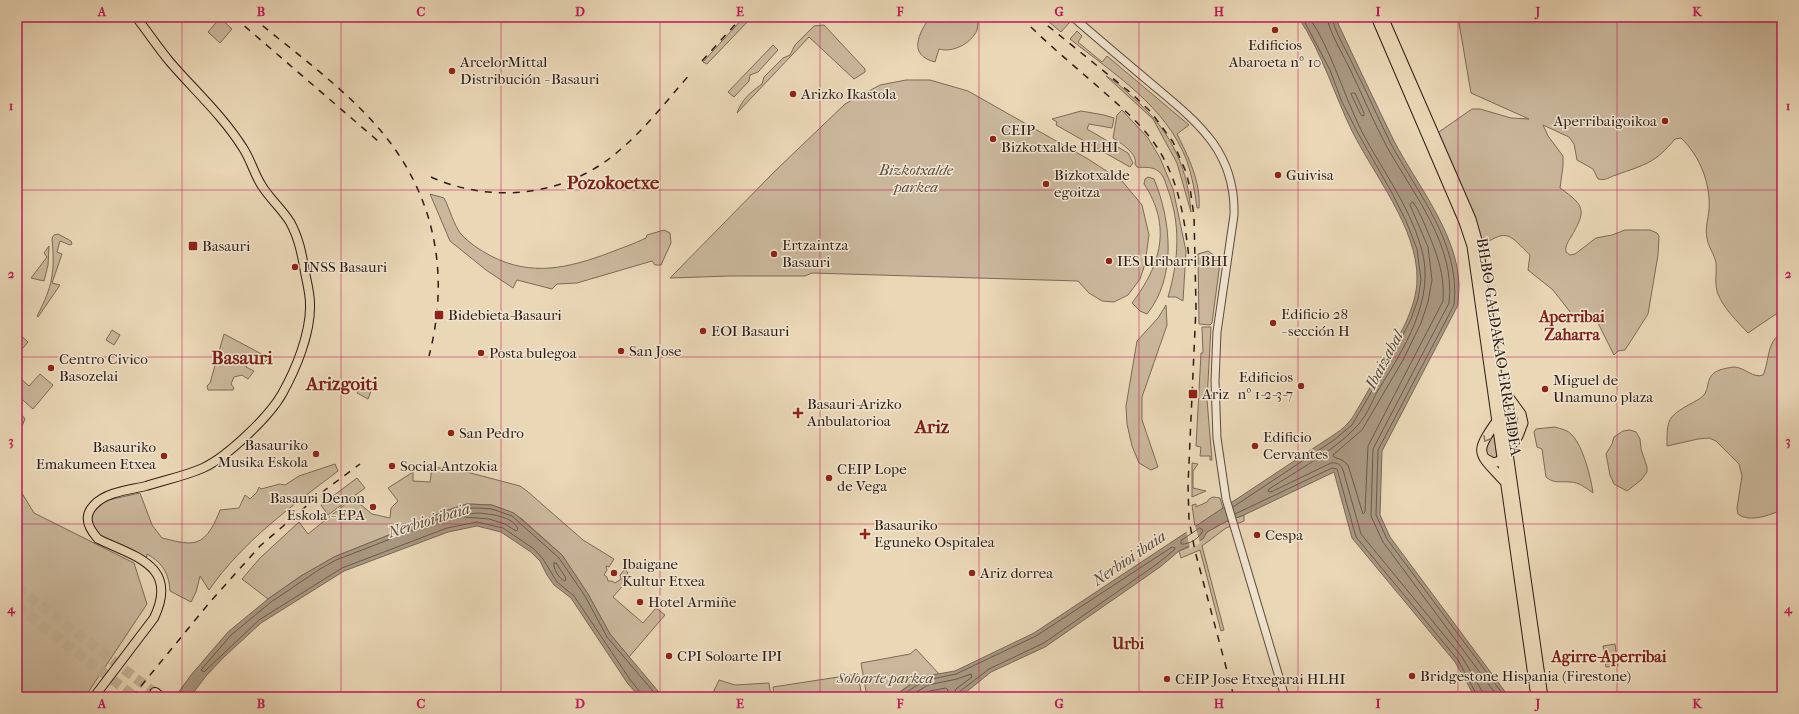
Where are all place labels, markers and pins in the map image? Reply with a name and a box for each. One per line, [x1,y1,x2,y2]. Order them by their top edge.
marker: Edificios Abaroeta nº 10 [1270,25,1280,35]
place label: Edificios Abaroeta nº 10 [1228,36,1321,71]
place label: ArcelorMittal Distribución - Basauri [459,53,600,88]
marker: ArcelorMittal Distribución - Basauri [447,66,457,76]
place label: Arizko Ikastola [800,85,897,103]
marker: Arizko Ikastola [788,89,798,99]
place label: Aperribaigoikoa [1553,112,1658,130]
marker: Aperribaigoikoa [1660,116,1670,126]
place label: CEIP Bizkotxalde HLHI [1001,121,1119,156]
marker: CEIP Bizkotxalde HLHI [988,134,998,144]
place label: Bizkotxalde egoitza [1054,166,1130,201]
place label: Guivisa [1286,166,1335,184]
marker: Guivisa [1273,170,1283,180]
marker: Bizkotxalde egoitza [1041,179,1051,189]
place label: Ertzaintza Basauri [782,236,850,271]
place label: Basauri [202,237,251,255]
marker: Basauri [187,240,199,252]
marker: Ertzaintza Basauri [769,249,779,259]
place label: IES Uribarri BHI [1117,252,1228,270]
marker: IES Uribarri BHI [1104,256,1114,266]
place label: INSS Basauri [303,258,388,276]
marker: INSS Basauri [290,262,300,272]
place label: Edificio 28 - sección H [1281,305,1350,340]
place label: Bidebieta-Basauri [448,306,562,324]
marker: Bidebieta-Basauri [433,309,445,321]
marker: Edificio 28 - sección H [1268,318,1278,328]
place label: EOI Basauri [711,322,790,340]
marker: EOI Basauri [698,326,708,336]
place label: San Jose [629,342,682,360]
place label: Posta bulegoa [489,344,578,362]
marker: San Jose [616,346,626,356]
marker: Posta bulegoa [476,348,486,358]
place label: Centro Civico Basozelai [59,350,148,385]
marker: Centro Civico Basozelai [46,363,56,373]
place label: Edificios nº 1-2-3-7 [1237,368,1293,403]
place label: Miguel de Unamuno plaza [1553,371,1654,406]
marker: Edificios nº 1-2-3-7 [1296,381,1306,391]
marker: Miguel de Unamuno plaza [1540,384,1550,394]
place label: Ariz [1201,385,1230,403]
marker: Ariz [1187,388,1199,400]
place label: Basauri-Arizko Anbulatorioa [806,395,902,430]
marker: Basauri-Arizko Anbulatorioa [792,407,804,419]
place label: San Pedro [459,424,524,442]
marker: San Pedro [446,428,456,438]
place label: Edificio Cervantes [1263,428,1329,463]
place label: Basauriko Musika Eskola [217,436,309,471]
place label: Basauriko Emakumeen Etxea [36,438,157,473]
marker: Edificio Cervantes [1250,441,1260,451]
marker: Basauriko Musika Eskola [311,449,321,459]
marker: Basauriko Emakumeen Etxea [159,451,169,461]
place label: Social Antzokia [400,457,499,475]
place label: CEIP Lope de Vega [837,460,907,495]
marker: Social Antzokia [387,461,397,471]
marker: CEIP Lope de Vega [824,473,834,483]
place label: Basauri Denon Eskola - EPA [270,489,365,524]
marker: Basauri Denon Eskola - EPA [368,502,378,512]
place label: Basauriko Eguneko Ospitalea [874,516,996,551]
place label: Cespa [1265,526,1304,544]
marker: Basauriko Eguneko Ospitalea [859,528,871,540]
marker: Cespa [1252,530,1262,540]
place label: Ibaigane Kultur Etxea [622,555,706,590]
place label: Ariz dorrea [979,564,1054,582]
marker: Ibaigane Kultur Etxea [609,568,619,578]
marker: Ariz dorrea [967,568,977,578]
place label: Hotel Armiñe [648,593,737,611]
marker: Hotel Armiñe [635,597,645,607]
place label: CPI Soloarte IPI [677,647,782,665]
marker: CPI Soloarte IPI [664,651,674,661]
place label: Bridgestone Hispania (Firestone) [1420,667,1631,685]
place label: CEIP Jose Etxegarai HLHI [1175,670,1346,688]
marker: Bridgestone Hispania (Firestone) [1407,671,1417,681]
marker: CEIP Jose Etxegarai HLHI [1162,674,1172,684]

